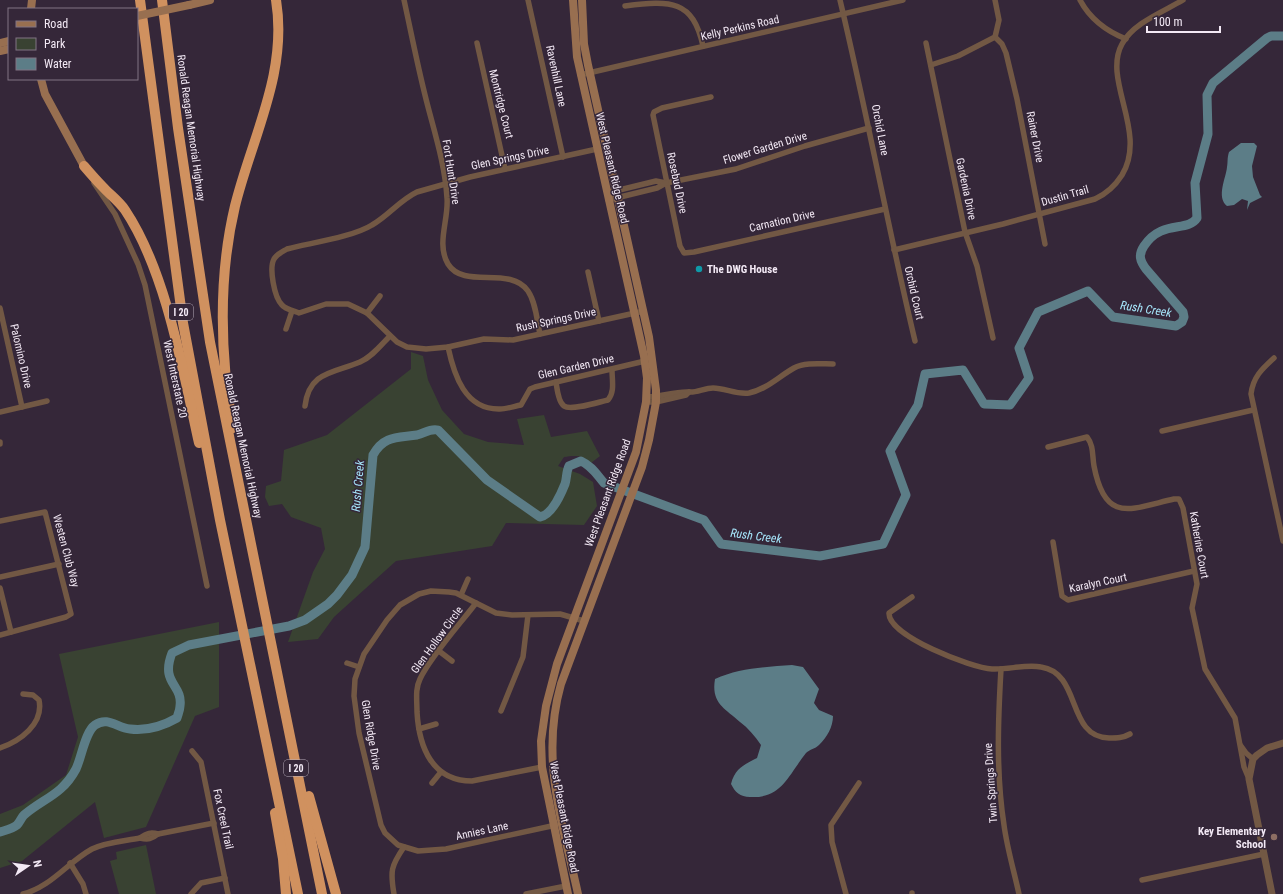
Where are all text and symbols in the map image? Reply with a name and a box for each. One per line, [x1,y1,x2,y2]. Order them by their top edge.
legend [8,8,138,80]
scale bar [1147,8,1220,34]
street label: Kelly Perkins Road [699,13,781,43]
text: 100 m [1153,15,1183,29]
text: Road [44,17,68,31]
text: Park [44,37,66,51]
street label: Ravenhill Lane [543,44,569,108]
street label: Ronald Reagan Memorial Highway [174,54,208,202]
text: Water [44,57,72,71]
street label: Montridge Court [486,68,516,140]
street label: Orchid Lane [869,103,891,157]
street label: Rainer Drive [1024,110,1046,164]
street label: West Pleasant Ridge Road [593,111,631,225]
street label: Flower Garden Drive [722,129,808,167]
street label: Fort Hunt Drive [439,139,463,205]
street label: Glen Springs Drive [470,143,550,173]
street label: Rosebud Drive [664,151,690,215]
street label: Gardenia Drive [953,157,979,221]
street label: Dustin Trail [1040,183,1090,209]
street label: Carnation Drive [748,207,816,235]
place label: The DWG House [707,263,778,276]
marker: The DWG House [694,264,704,274]
street label: Orchid Court [902,265,926,321]
water label: Rush Creek [1119,298,1173,320]
road number: I 20 [169,304,193,320]
street label: Rush Springs Drive [515,305,597,335]
street label: Palomino Drive [7,323,35,389]
street label: West Interstate 20 [160,339,190,419]
street label: Glen Garden Drive [537,352,615,382]
street label: Ronald Reagan Memorial Highway [221,372,265,520]
street label: West Pleasant Ridge Road [582,437,634,549]
water label: Rush Creek [349,459,367,512]
street label: Katherine Court [1187,510,1211,580]
street label: Westen Club Way [50,513,82,589]
water label: Rush Creek [730,526,783,546]
street label: Karalyn Court [1068,571,1128,595]
street label: Glen Hollow Circle [408,604,466,676]
street label: Glen Ridge Drive [358,699,384,771]
street label: Twin Springs Drive [982,743,1000,823]
road number: I 20 [284,760,308,776]
street label: West Pleasant Ridge Road [547,760,581,874]
street label: Fox Creel Trail [210,788,236,850]
street label: Annies Lane [455,819,509,843]
place label: Key Elementary School [1198,825,1266,851]
marker: Key Elementary School [1269,832,1279,842]
north arrow [8,846,48,886]
text: N [30,859,44,869]

